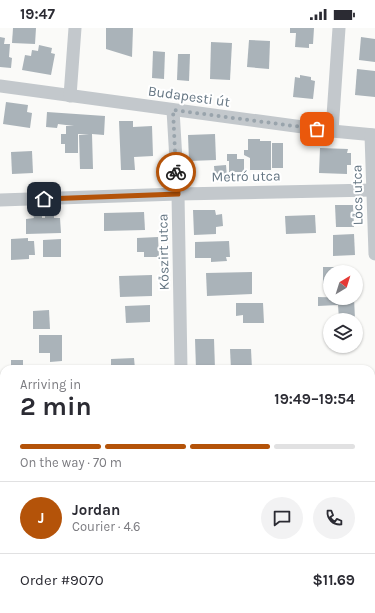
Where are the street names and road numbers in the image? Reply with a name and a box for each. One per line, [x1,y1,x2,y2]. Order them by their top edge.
street label: Budapesti út [147,82,231,111]
street label: Lőcs utca [348,164,367,226]
street label: Metró utca [211,167,281,186]
street label: Kőszirt utca [154,214,173,290]

